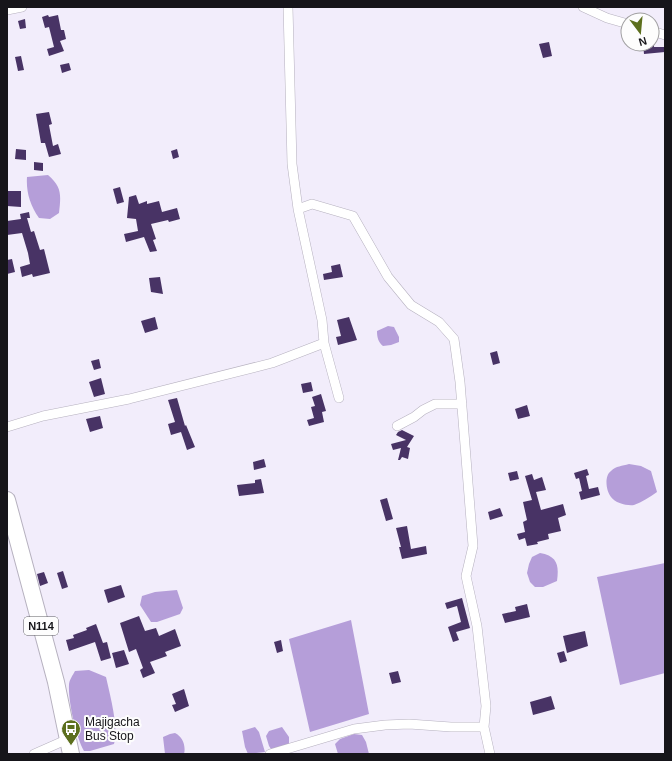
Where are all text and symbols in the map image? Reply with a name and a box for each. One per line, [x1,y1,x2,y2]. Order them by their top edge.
north arrow [620,12,660,52]
text: N [637,35,648,48]
road number: N114 [24,617,58,635]
place label: Majigacha Bus Stop [85,715,140,743]
bus stop icon: Majigacha Bus Stop [60,718,82,746]

